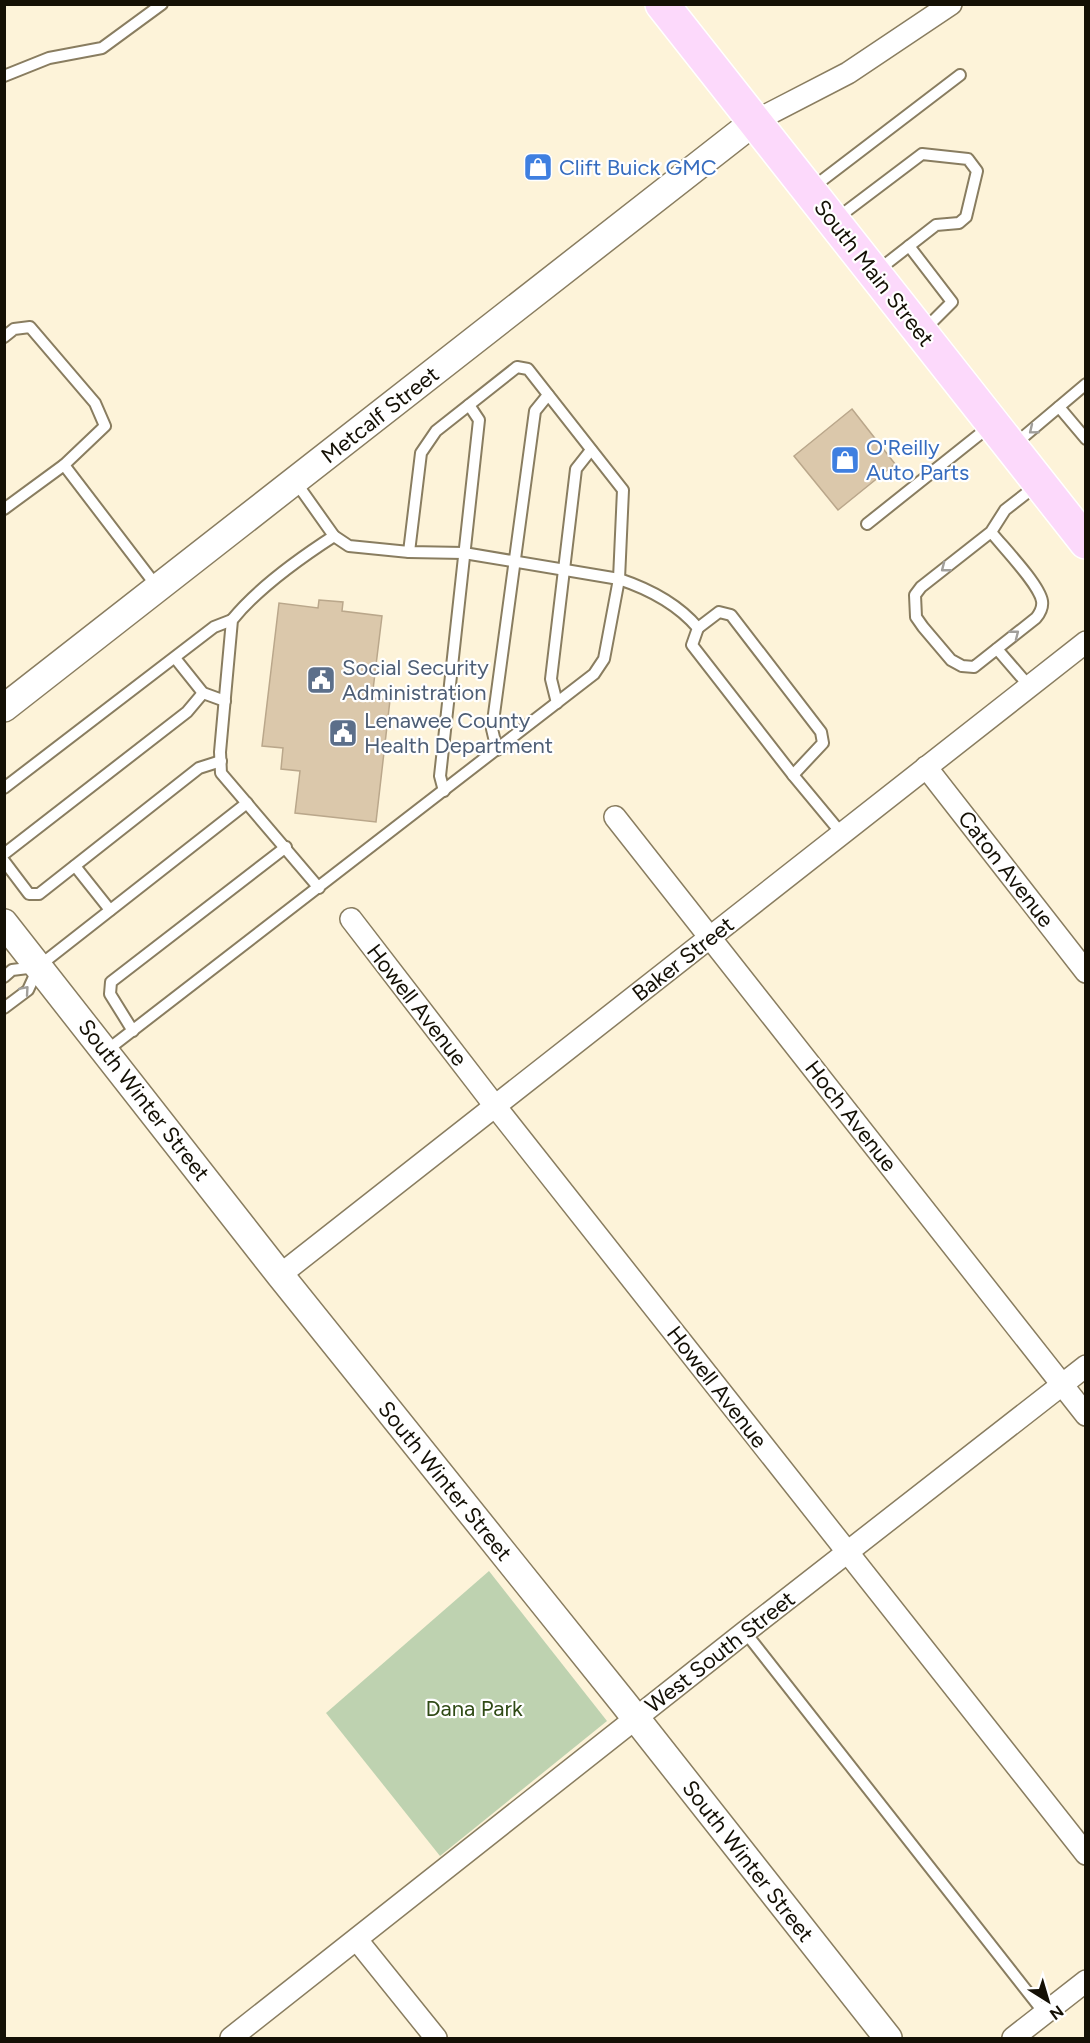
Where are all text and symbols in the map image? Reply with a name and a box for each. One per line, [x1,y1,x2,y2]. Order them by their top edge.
shop icon: Clift Buick GMC [522,151,554,183]
place label: Clift Buick GMC [559,154,717,181]
street label: South Main Street [808,194,940,352]
street label: Metcalf Street [316,361,444,469]
one-way arrow [1028,422,1039,433]
place label: O'Reilly Auto Parts [866,434,969,486]
shop icon: O'Reilly Auto Parts [829,444,861,476]
one-way arrow [941,561,952,572]
one-way arrow [1008,631,1019,642]
place label: Social Security Administration [342,654,489,706]
public building icon: Social Security Administration [305,664,337,696]
place label: Lenawee County Health Department [364,707,553,759]
public building icon: Lenawee County Health Department [327,717,359,749]
street label: Caton Avenue [952,805,1060,933]
street label: Baker Street [627,911,739,1007]
street label: Howell Avenue [361,939,473,1071]
one-way arrow [18,986,29,997]
street label: South Winter Street [72,1014,216,1186]
street label: Hoch Avenue [799,1055,903,1177]
street label: Howell Avenue [661,1321,773,1453]
street label: South Winter Street [372,1396,518,1566]
street label: West South Street [640,1585,800,1719]
park label: Dana Park [425,1695,523,1722]
street label: South Winter Street [676,1775,820,1947]
north arrow [1018,1971,1078,2031]
text: N [1046,2001,1067,2024]

